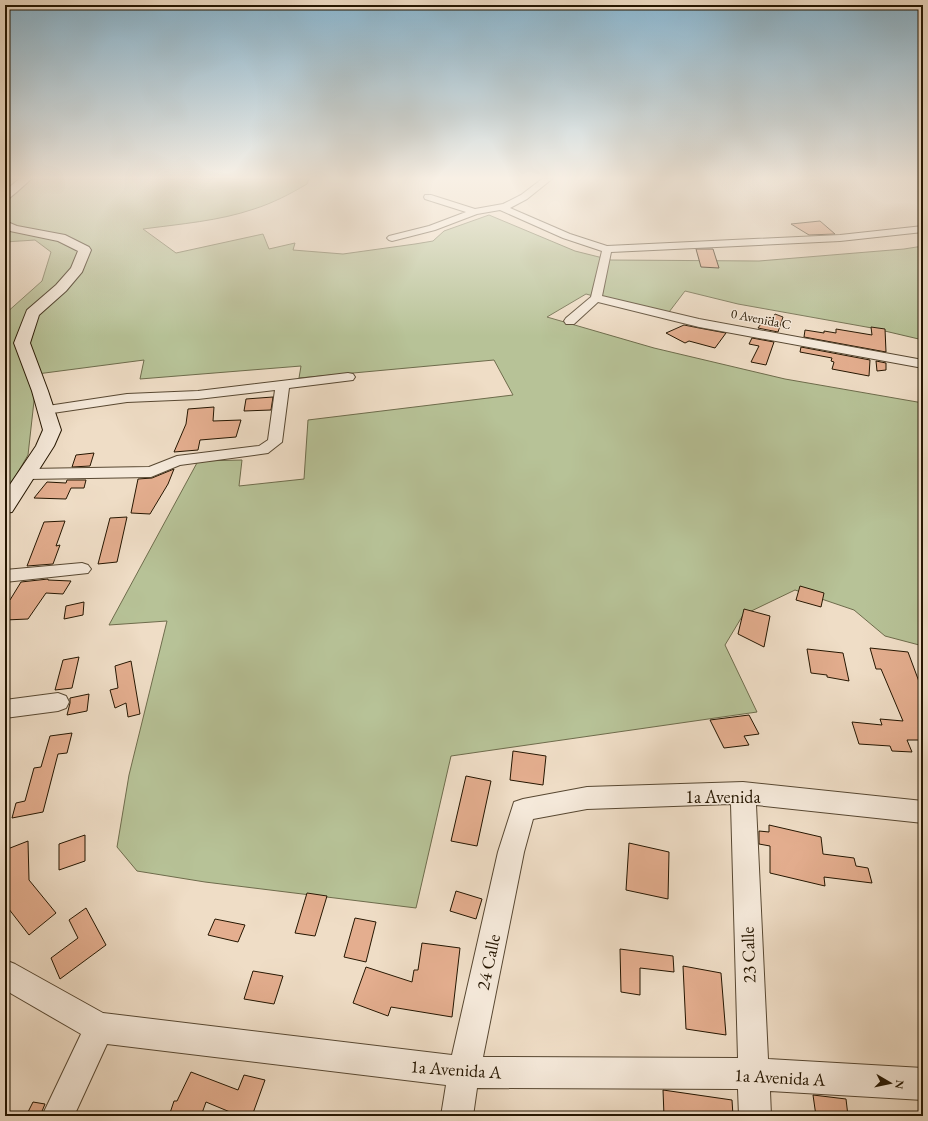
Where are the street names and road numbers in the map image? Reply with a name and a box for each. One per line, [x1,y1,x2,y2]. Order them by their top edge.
street label: 0 Avenida C [729,305,793,333]
street label: 1a Avenida [685,785,761,808]
street label: 23 Calle [736,926,760,984]
street label: 24 Calle [471,932,505,992]
street label: 1a Avenida A [410,1054,503,1084]
street label: 1a Avenida A [734,1063,827,1091]

